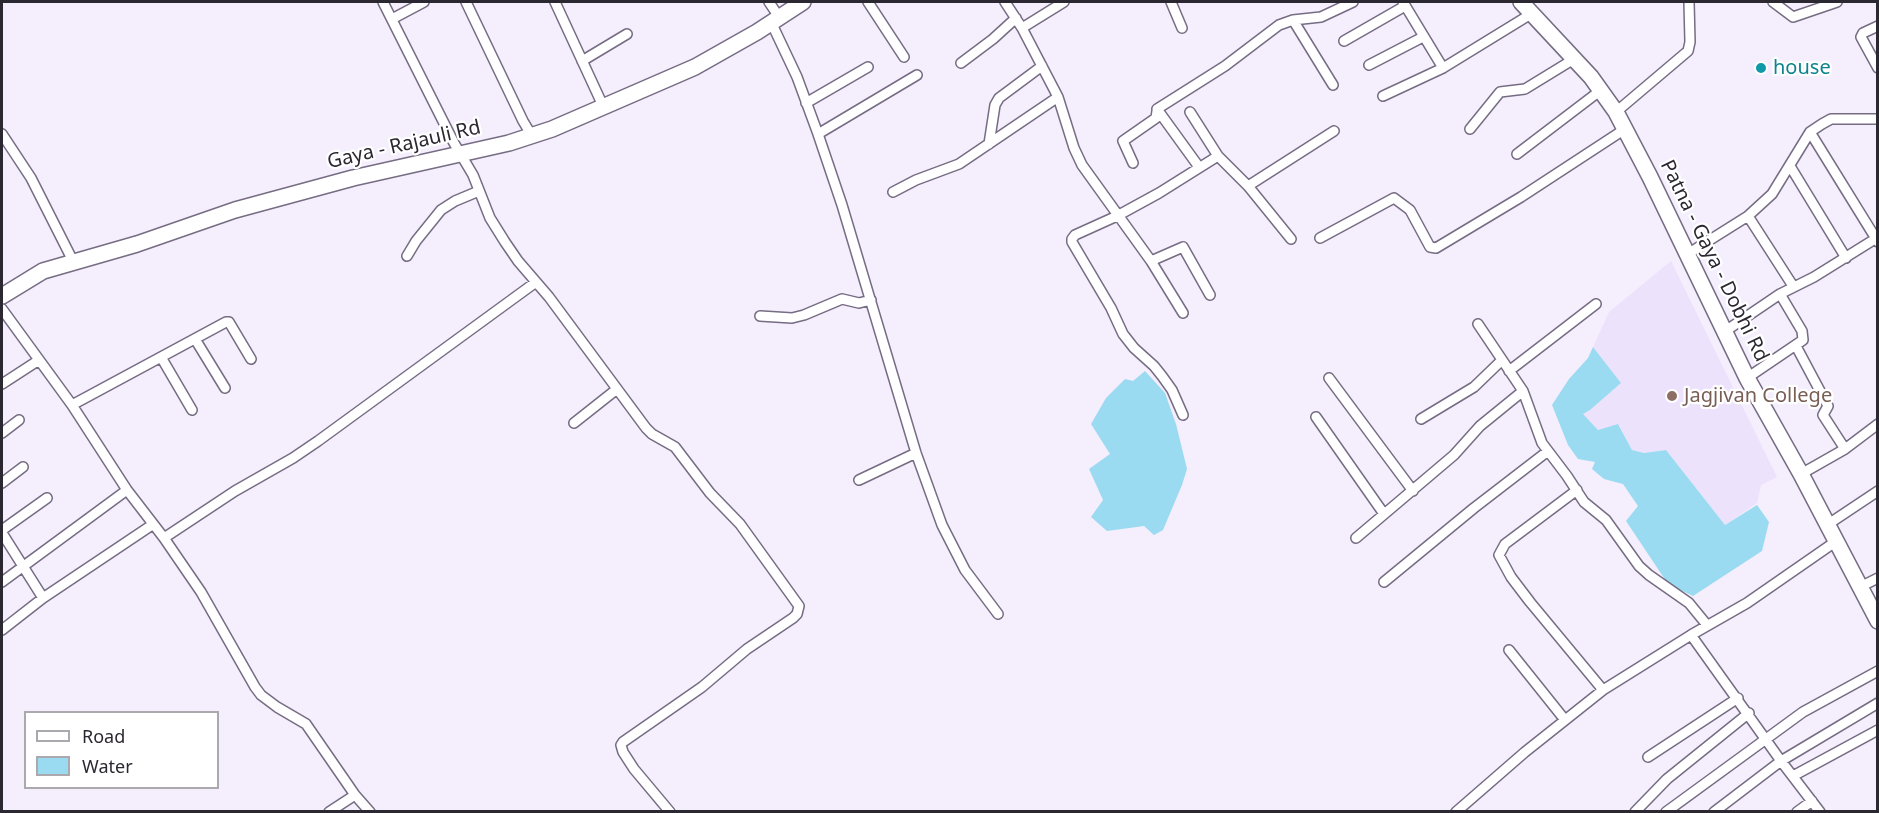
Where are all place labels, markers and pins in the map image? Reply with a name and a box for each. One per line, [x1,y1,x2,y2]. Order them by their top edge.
place label: house [1773,56,1831,80]
marker: house [1754,61,1768,75]
place label: Jagjivan College [1684,384,1832,408]
marker: Jagjivan College [1665,389,1679,403]

